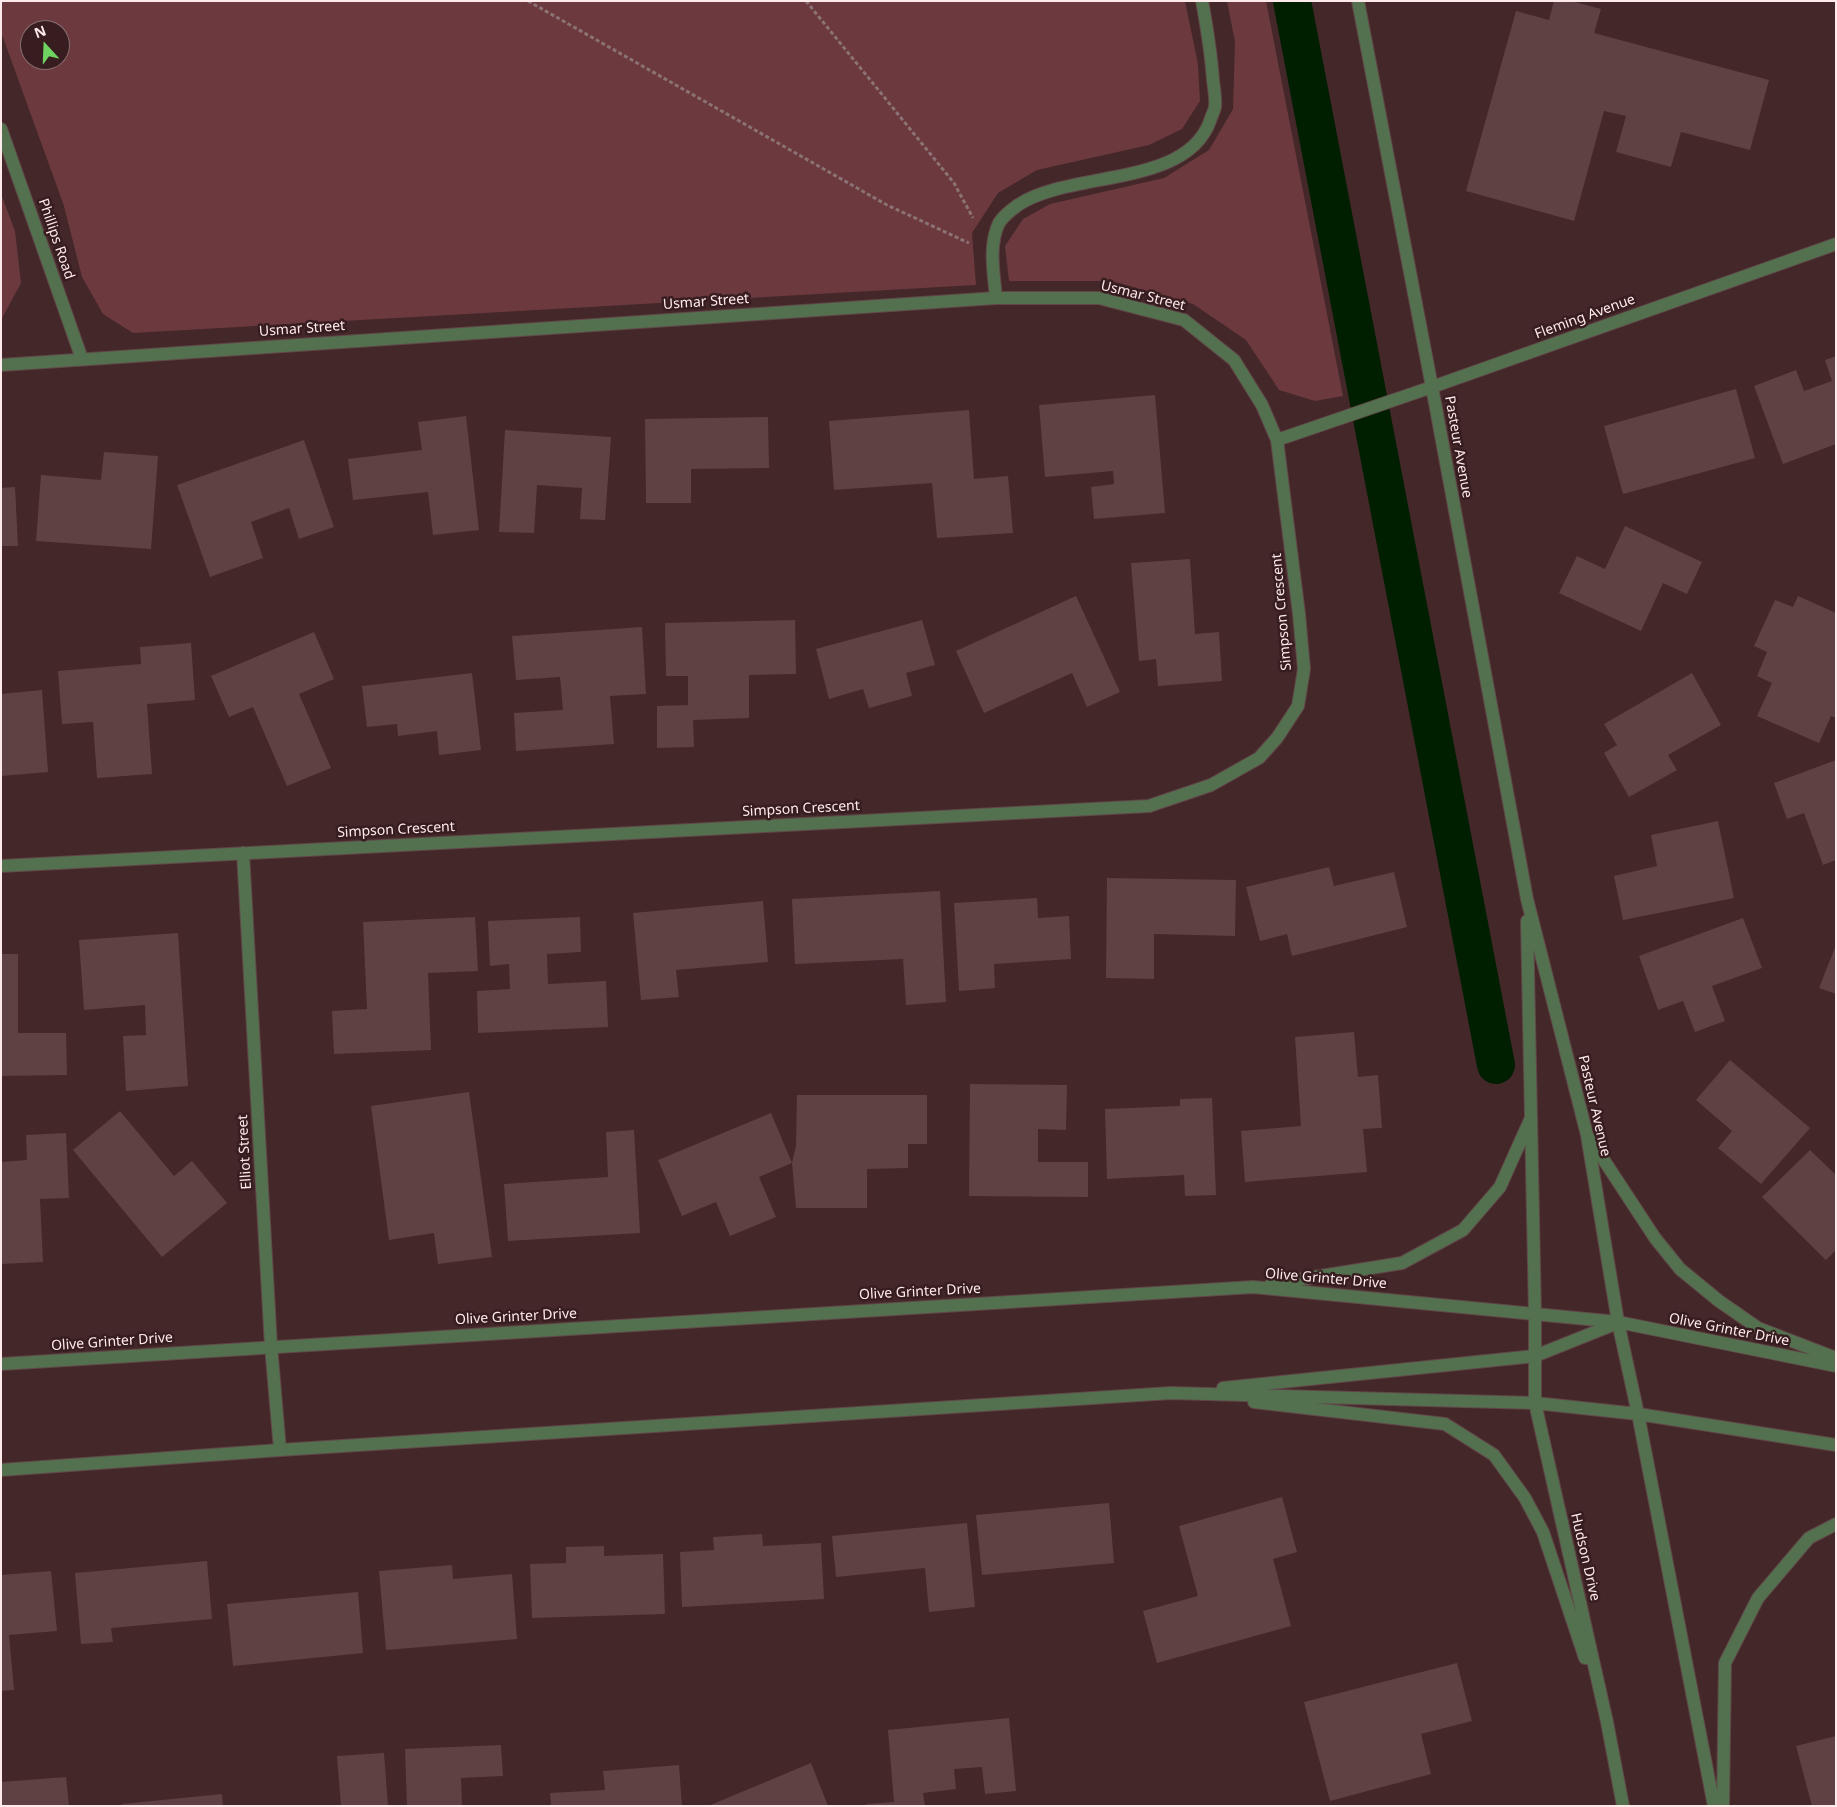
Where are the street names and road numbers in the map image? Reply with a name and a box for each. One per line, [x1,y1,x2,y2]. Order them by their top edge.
street label: Phillips Road [34,196,78,282]
street label: Usmar Street [1099,277,1187,315]
street label: Usmar Street [662,291,750,313]
street label: Fleming Avenue [1533,291,1637,343]
street label: Usmar Street [258,318,346,340]
street label: Pasteur Avenue [1441,395,1475,499]
street label: Simpson Crescent [1269,553,1295,671]
street label: Simpson Crescent [742,798,860,820]
street label: Simpson Crescent [337,819,455,841]
street label: Pasteur Avenue [1574,1054,1614,1158]
street label: Elliot Street [235,1114,255,1190]
street label: Olive Grinter Drive [1264,1265,1388,1293]
street label: Olive Grinter Drive [859,1280,981,1304]
street label: Olive Grinter Drive [455,1305,577,1329]
street label: Olive Grinter Drive [1667,1310,1791,1350]
street label: Olive Grinter Drive [51,1329,173,1355]
street label: Hudson Drive [1567,1511,1603,1603]

